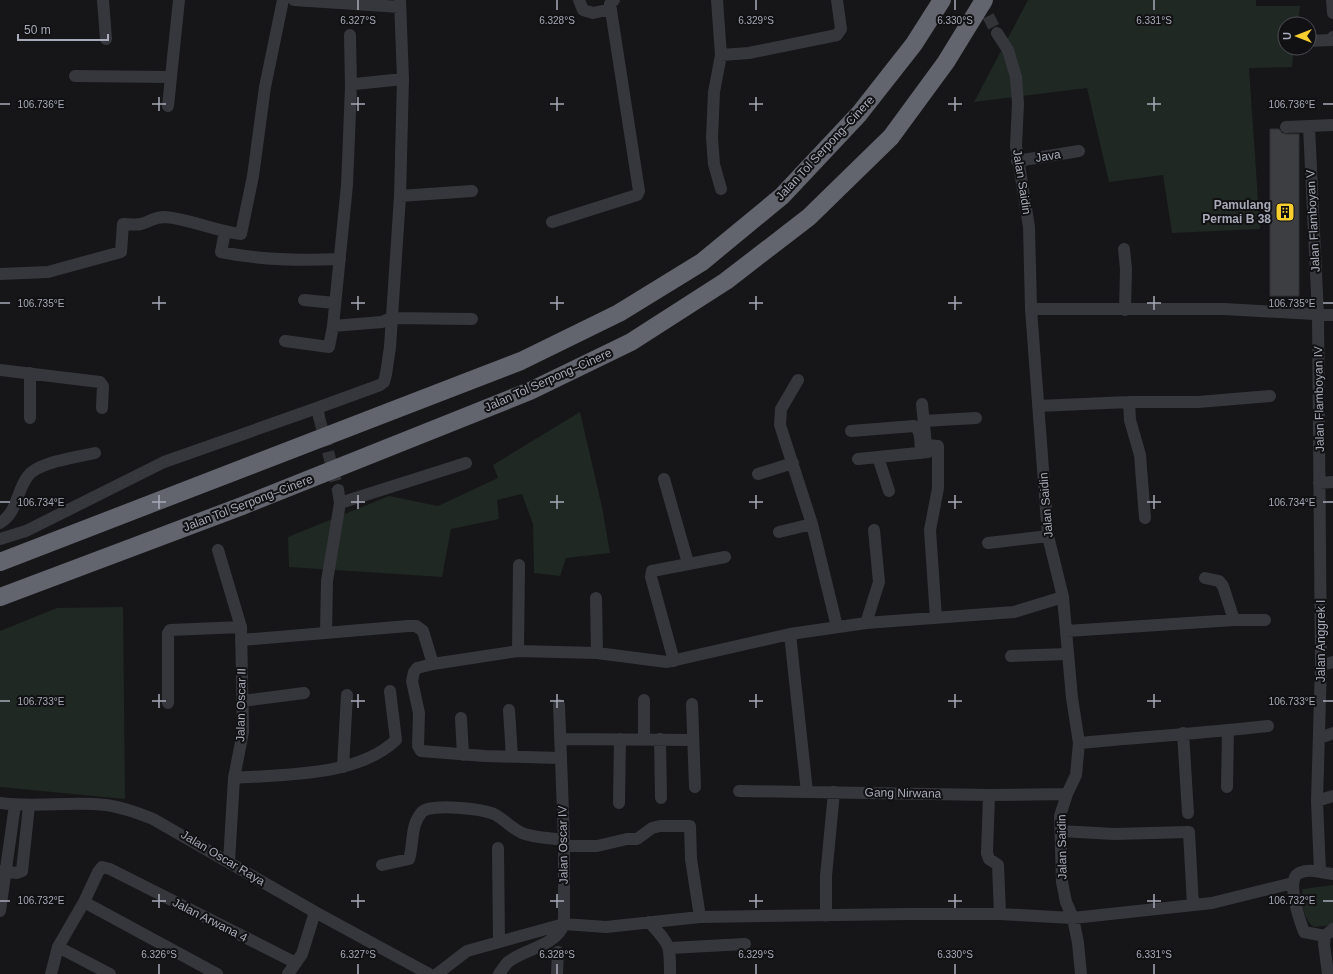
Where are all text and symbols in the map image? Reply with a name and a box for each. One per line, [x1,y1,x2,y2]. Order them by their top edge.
text: 6.327°S [340,15,376,26]
text: 6.328°S [539,15,575,26]
text: 6.329°S [738,15,774,26]
text: 6.330°S [937,15,973,26]
text: 6.331°S [1136,15,1172,26]
scale bar [18,16,108,42]
north arrow [1277,16,1317,56]
text: 50 m [24,23,51,37]
text: U [1281,32,1293,40]
street label: Jalan Tol Serpong–Cinere [773,93,877,203]
text: 106.736°E [18,99,65,110]
text: 106.736°E [1269,99,1316,110]
street label: Java [1034,147,1062,165]
street label: Jalan Saidin [1010,149,1034,215]
street label: Jalan Flamboyan V [1303,169,1323,273]
place label: Pamulang Permai B 38 [1202,198,1271,226]
building icon: Pamulang Permai B 38 [1274,201,1296,223]
text: 106.735°E [18,298,65,309]
text: 106.735°E [1269,298,1316,309]
street label: Jalan Tol Serpong–Cinere [482,345,614,414]
street label: Jalan Flamboyan IV [1311,346,1327,452]
street label: Jalan Tol Serpong–Cinere [181,472,315,534]
street label: Jalan Saidin [1036,472,1056,538]
text: 106.734°E [18,497,65,508]
text: 106.734°E [1269,497,1316,508]
street label: Jalan Anggrek I [1314,600,1328,682]
street label: Jalan Oscar II [233,668,249,742]
text: 106.733°E [18,696,65,707]
text: 106.733°E [1269,696,1316,707]
street label: Gang Nirwana [865,785,942,801]
street label: Jalan Oscar IV [555,806,571,884]
street label: Jalan Saidin [1054,814,1070,880]
street label: Jalan Oscar Raya [179,827,268,889]
text: 106.732°E [18,895,65,906]
street label: Jalan Arwana 4 [170,895,250,945]
text: 106.732°E [1269,895,1316,906]
text: 6.326°S [141,949,177,960]
text: 6.327°S [340,949,376,960]
text: 6.328°S [539,949,575,960]
text: 6.329°S [738,949,774,960]
text: 6.330°S [937,949,973,960]
text: 6.331°S [1136,949,1172,960]

